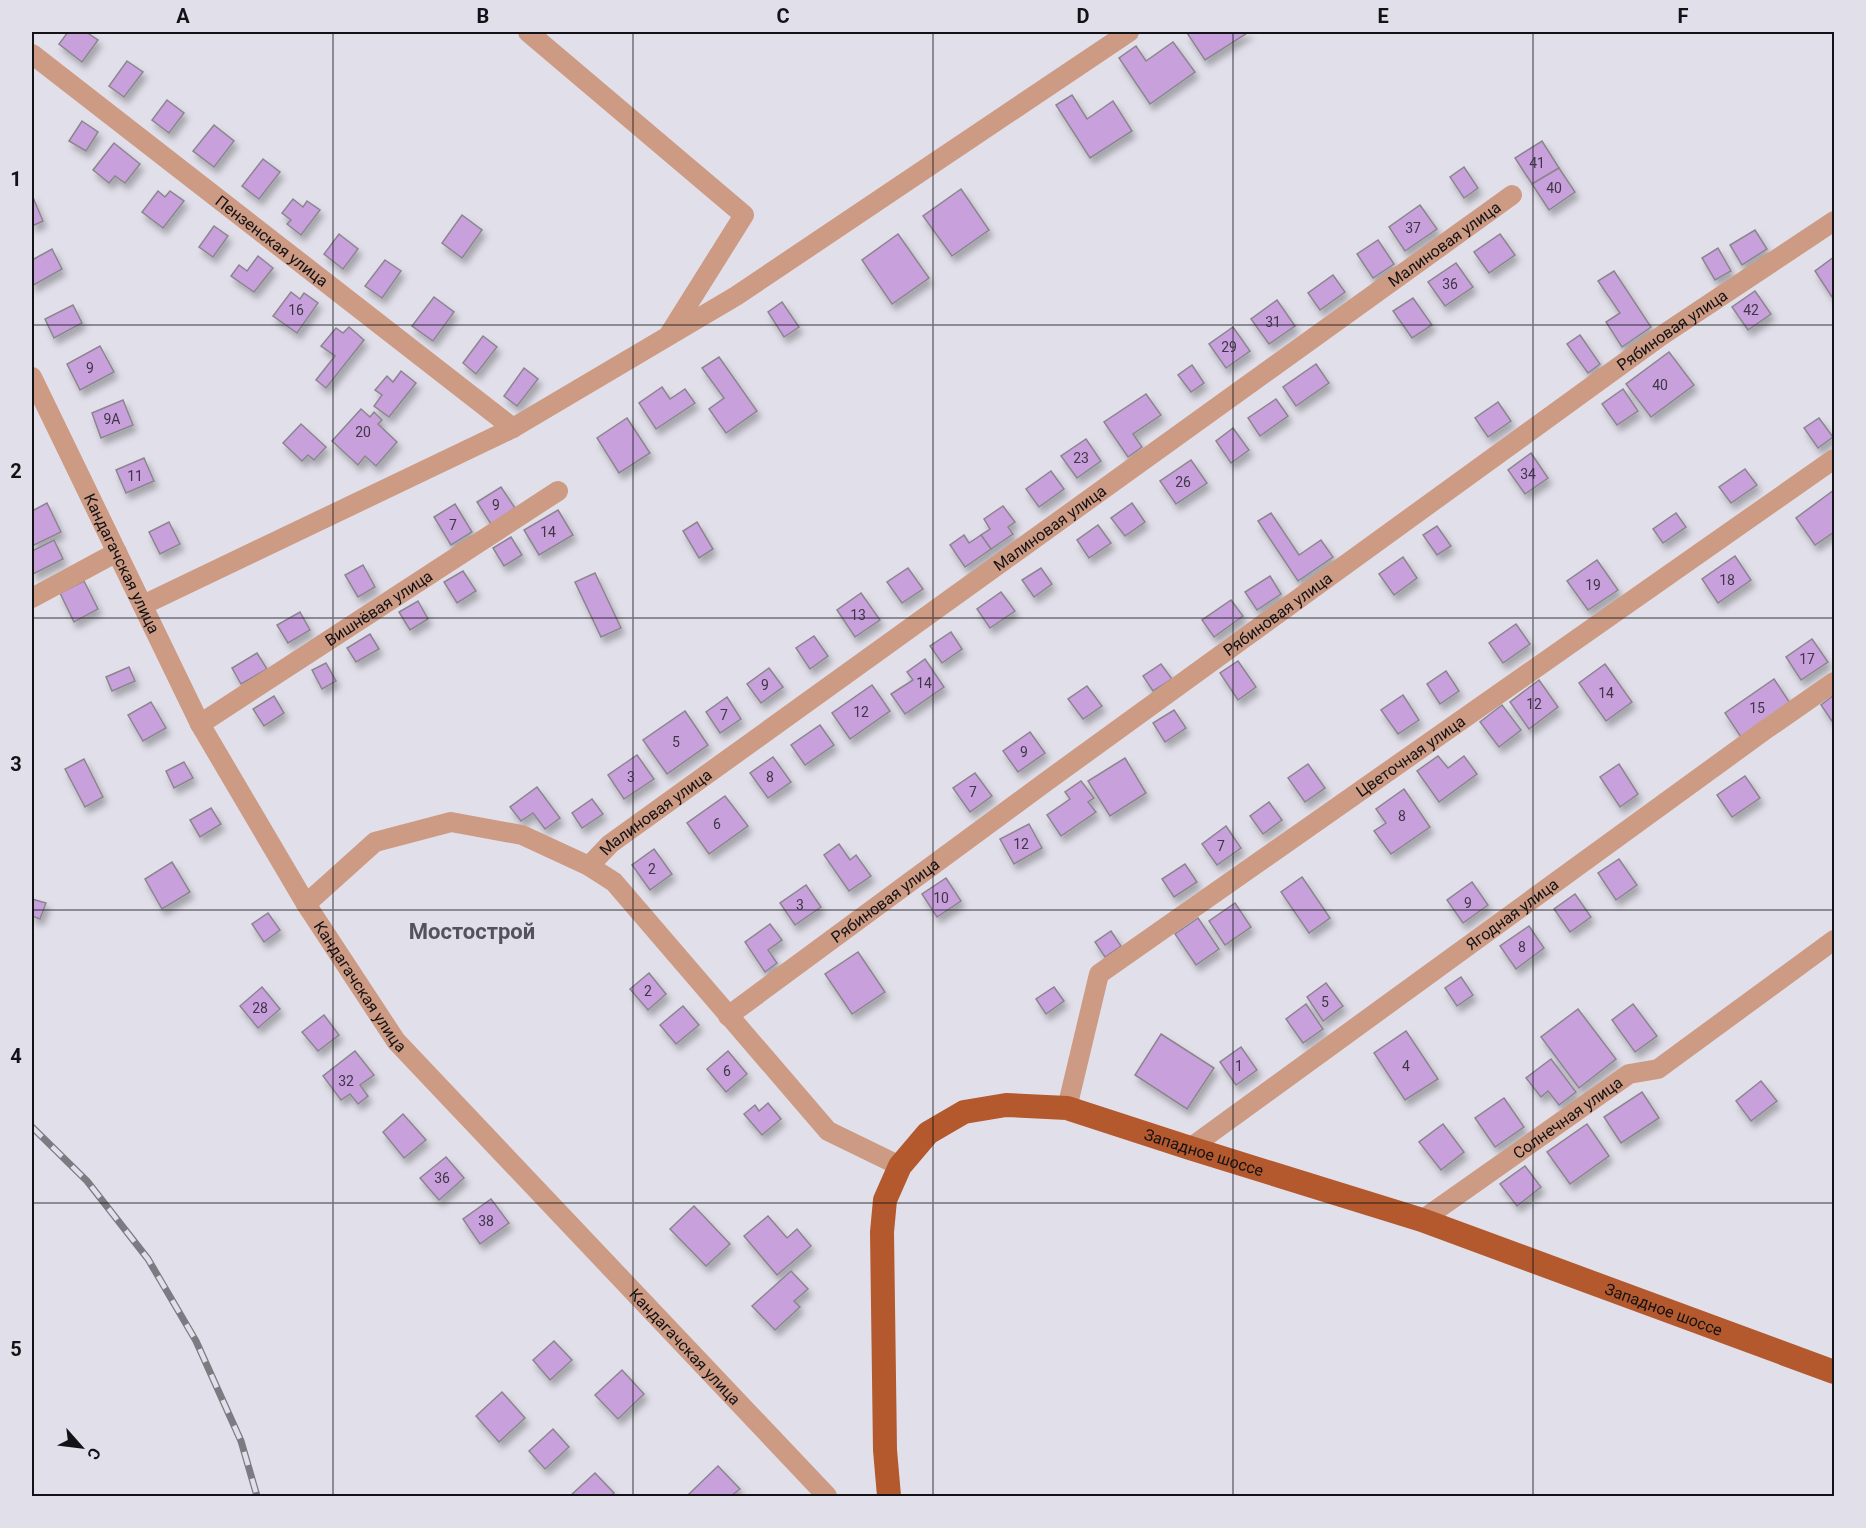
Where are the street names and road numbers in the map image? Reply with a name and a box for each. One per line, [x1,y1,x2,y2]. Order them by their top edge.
street label: Пензенская улица [212,191,332,291]
street label: Малиновая улица [1384,197,1504,291]
street label: Рябиновая улица [1613,286,1731,375]
street label: Малиновая улица [990,481,1110,575]
street label: Кандагачская улица [80,490,164,637]
street label: Вишнёвая улица [321,566,436,650]
street label: Рябиновая улица [1220,569,1336,660]
street label: Цветочная улица [1352,711,1469,801]
street label: Малиновая улица [596,765,715,859]
street label: Рябиновая улица [827,855,943,947]
street label: Ягодная улица [1462,874,1562,954]
street label: Кандагачская улица [310,917,410,1056]
street label: Солнечная улица [1509,1073,1626,1163]
street label: Западное шоссе [1142,1125,1266,1180]
street label: Западное шоссе [1602,1279,1725,1340]
street label: Кандагачская улица [625,1285,744,1409]

